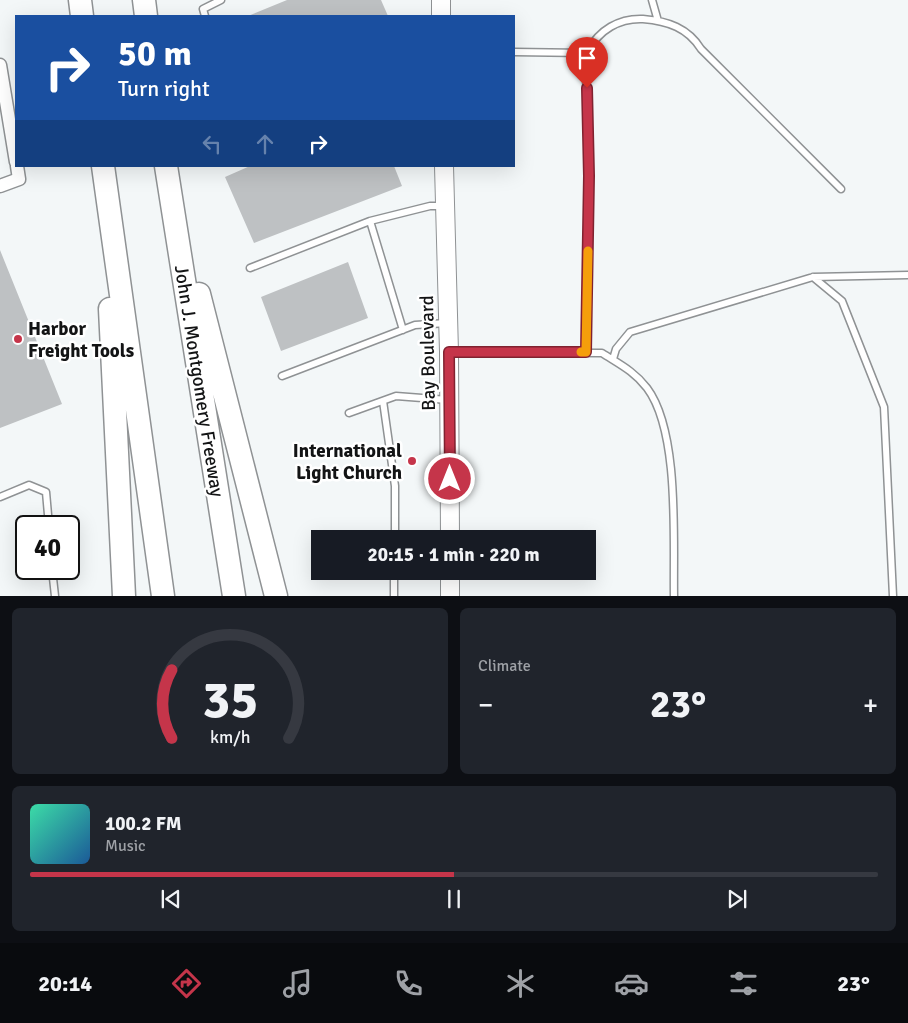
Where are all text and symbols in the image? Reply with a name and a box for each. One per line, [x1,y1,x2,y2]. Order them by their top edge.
text: 50 m [118,32,192,75]
icon: right [35,35,100,100]
pin [566,37,608,88]
icon: arrive [573,44,601,72]
text: Turn right [118,75,210,102]
icon: left [198,130,226,158]
icon: ahead [251,130,279,158]
icon: right [304,130,332,158]
street label: John J. Montgomery Freeway [169,263,229,499]
street label: Bay Boulevard [415,295,441,411]
place label: Harbor Freight Tools [28,317,134,363]
marker: Harbor Freight Tools [12,333,24,345]
place label: International Light Church [293,439,402,485]
position arrow [423,452,475,504]
marker: International Light Church [406,455,418,467]
speed limit sign: 40 [15,515,80,580]
text: 20:15 · 1 min · 220 m [367,543,540,567]
text: Climate [478,656,531,676]
text: 35 [202,668,258,732]
text: 23° [650,681,706,728]
text: − [478,688,493,722]
text: + [863,688,878,722]
text: km/h [210,726,250,748]
text: 100.2 FM [105,812,182,836]
text: Music [105,836,146,856]
icon: previous [157,885,185,913]
icon: pause [440,885,468,913]
icon: next [723,885,751,913]
icon: directions [169,966,204,1001]
icon: music [280,966,315,1001]
icon: phone [391,966,426,1001]
icon: climate [503,966,538,1001]
icon: car [614,966,649,1001]
icon: filters [726,966,761,1001]
text: 20:14 [38,970,92,997]
text: 23° [837,970,870,997]

